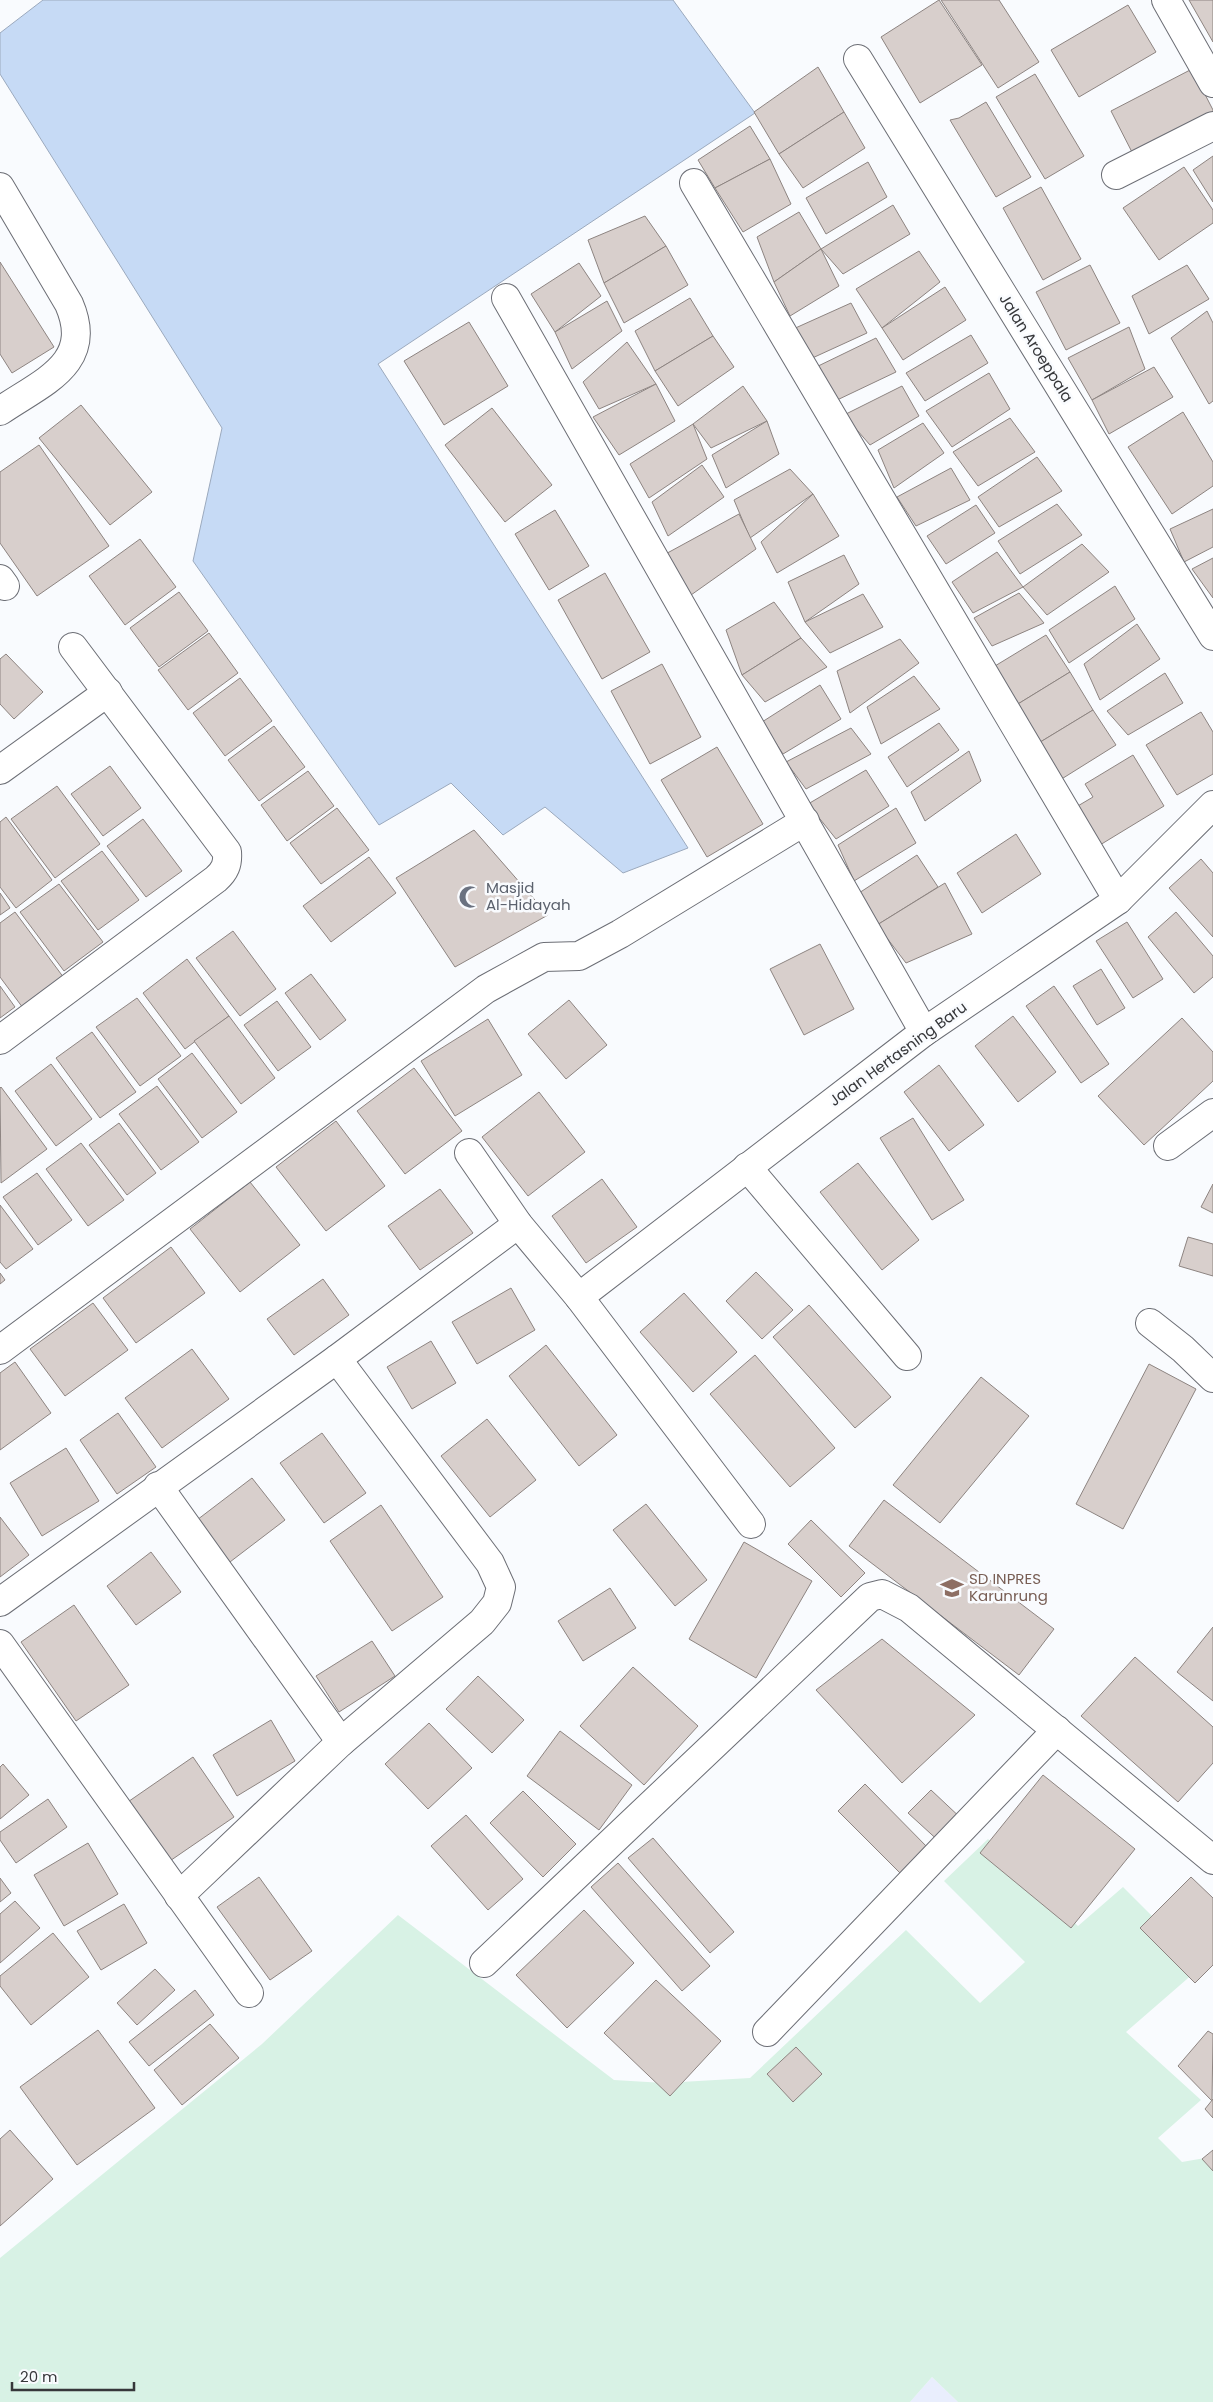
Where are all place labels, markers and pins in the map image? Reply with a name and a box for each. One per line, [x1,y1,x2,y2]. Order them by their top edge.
place label: Masjid Al-Hidayah [486,877,571,915]
mosque icon: Masjid Al-Hidayah [457,884,483,910]
place label: SD INPRES Karunrung [969,1568,1048,1606]
school or university icon: SD INPRES Karunrung [939,1575,965,1601]

